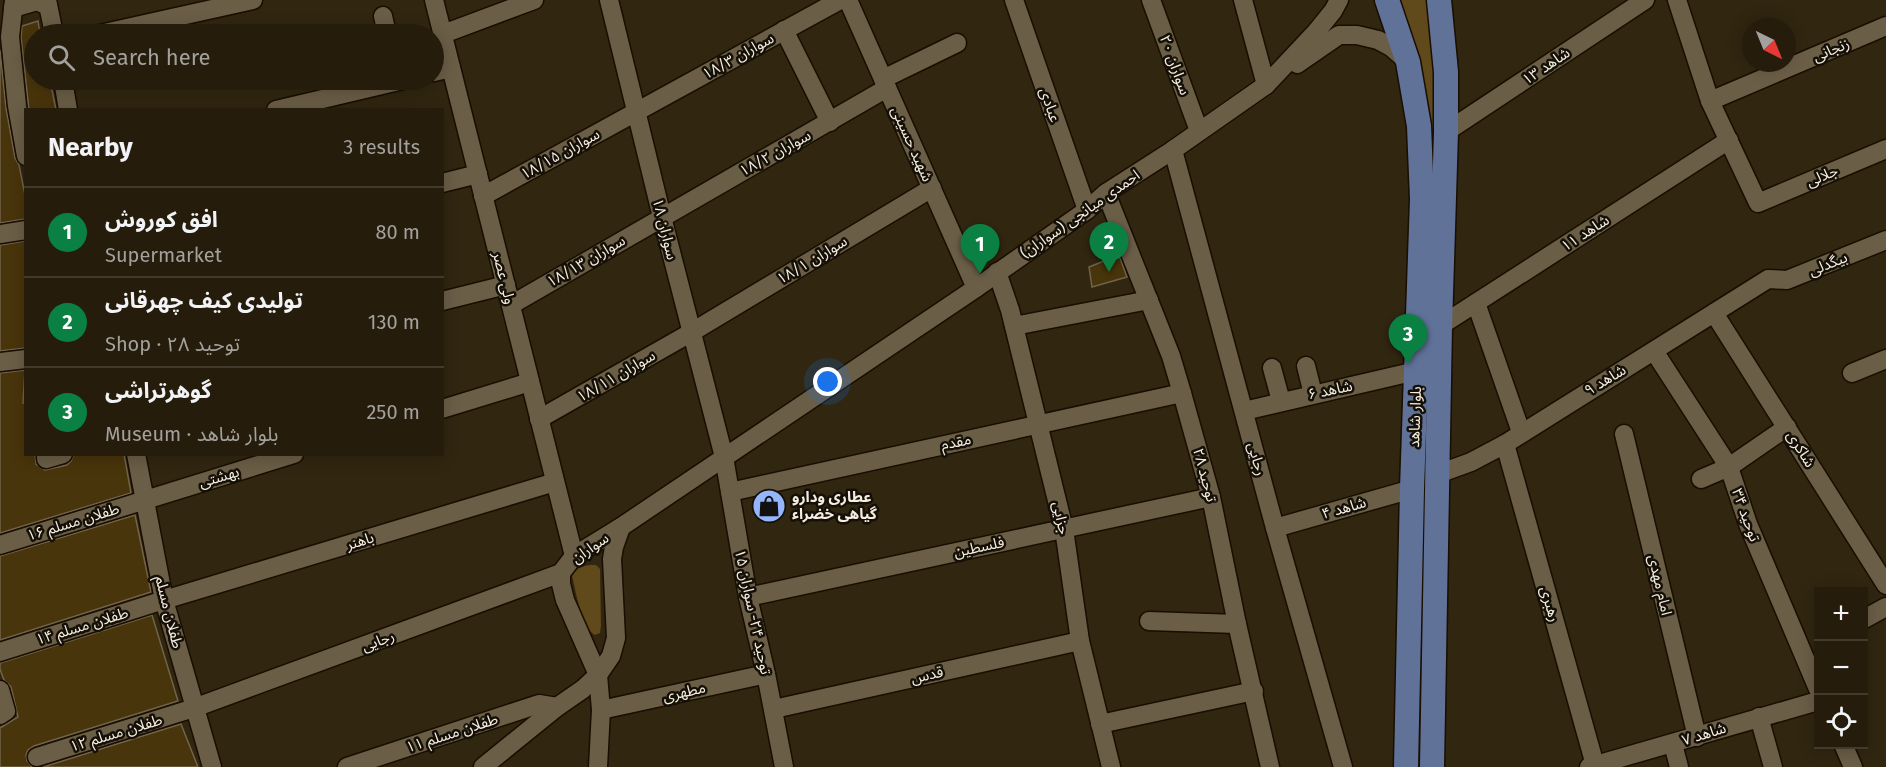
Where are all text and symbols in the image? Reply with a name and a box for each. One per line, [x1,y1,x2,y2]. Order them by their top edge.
north arrow [1742,18,1796,72]
search box [24,24,444,90]
street label: سواران ۱۸/۳ [699,29,777,83]
street label: سواران ۲۰ [1156,33,1194,98]
street label: زنجانی [1810,34,1852,66]
icon: search [45,41,78,74]
street label: شاهد ۱۳ [1519,43,1574,89]
text: Search here [93,44,211,71]
street label: عبادی [1036,85,1064,125]
street label: شهید حسینی [887,104,937,185]
street label: سواران ۱۸/۱۵ [517,125,603,183]
street label: سواران ۱۸/۲ [736,126,814,180]
text: Nearby [48,132,133,163]
text: 3 results [343,135,420,159]
street label: جلالی [1803,161,1841,191]
street label: احمدی میانجی (سواران) [1017,166,1143,262]
street label: سواران ۱۸ [649,196,681,262]
text: افق کوروش [105,206,218,233]
street label: شاهد ۱۱ [1558,211,1613,255]
text: 1 [63,220,72,244]
text: 80 m [375,220,420,244]
pin: 2 [1090,222,1128,272]
pin: 1 [960,224,1000,274]
street label: سواران ۱۸/۱۳ [544,231,629,291]
street label: سواران ۱۸/۱ [774,232,851,288]
text: Supermarket [105,243,222,267]
street label: بیگدلی [1806,248,1850,280]
street label: ولی عصر [489,249,519,306]
text: تولیدی کیف چهرقانی [105,287,303,314]
text: 2 [62,310,73,334]
text: 130 m [368,310,420,334]
pin: 3 [1388,314,1428,364]
text: Shop · توحید ۲۸ [105,332,240,356]
street label: سواران ۱۸/۱۱ [574,346,659,406]
street label: شاهد ۹ [1581,361,1629,399]
your location [813,367,842,396]
street label: شاهد ۶ [1306,376,1354,404]
text: گوهرتراشی [105,377,212,404]
street label: بلوار شاهد [1405,386,1425,448]
text: 3 [62,400,73,424]
text: 250 m [366,400,420,424]
text: Museum · بلوار شاهد [105,422,278,446]
street label: شاکری [1783,427,1819,471]
street label: مقدم [939,430,973,456]
street label: رجایی [1244,440,1270,478]
street label: توحید ۲۸ [1189,446,1221,504]
street label: بهشتی [197,462,241,492]
street label: توحید ۳۴ [1728,486,1764,544]
shop icon: عطاری ودارو گیاهی خضراء [751,488,787,524]
place label: عطاری ودارو گیاهی خضراء [792,488,877,523]
street label: شاهد ۴ [1320,493,1368,523]
street label: طفلان مسلم ۱۶ [25,499,122,546]
street label: جزایی [1049,500,1073,536]
street label: باهنر [343,528,376,554]
street label: سواران [568,529,612,567]
street label: فلسطین [952,533,1006,561]
street label: توحید ۲۴- سواران ۱۵ [731,548,775,676]
street label: امام مهدی [1642,553,1676,618]
street label: طفلان مسلم [149,574,187,651]
street label: رهبری [1536,584,1564,624]
map controls [1814,587,1868,749]
button: + [1814,587,1868,641]
street label: طفلان مسلم ۱۴ [34,603,131,650]
street label: رجایی [359,627,397,655]
button: − [1814,641,1868,695]
street label: قدس [909,662,945,687]
street label: مطهری [661,678,707,706]
button: locate [1814,695,1868,749]
street label: طفلان مسلم ۱۲ [68,710,165,757]
street label: طفلان مسلم ۱۱ [404,710,501,758]
street label: شاهد ۷ [1680,719,1729,749]

